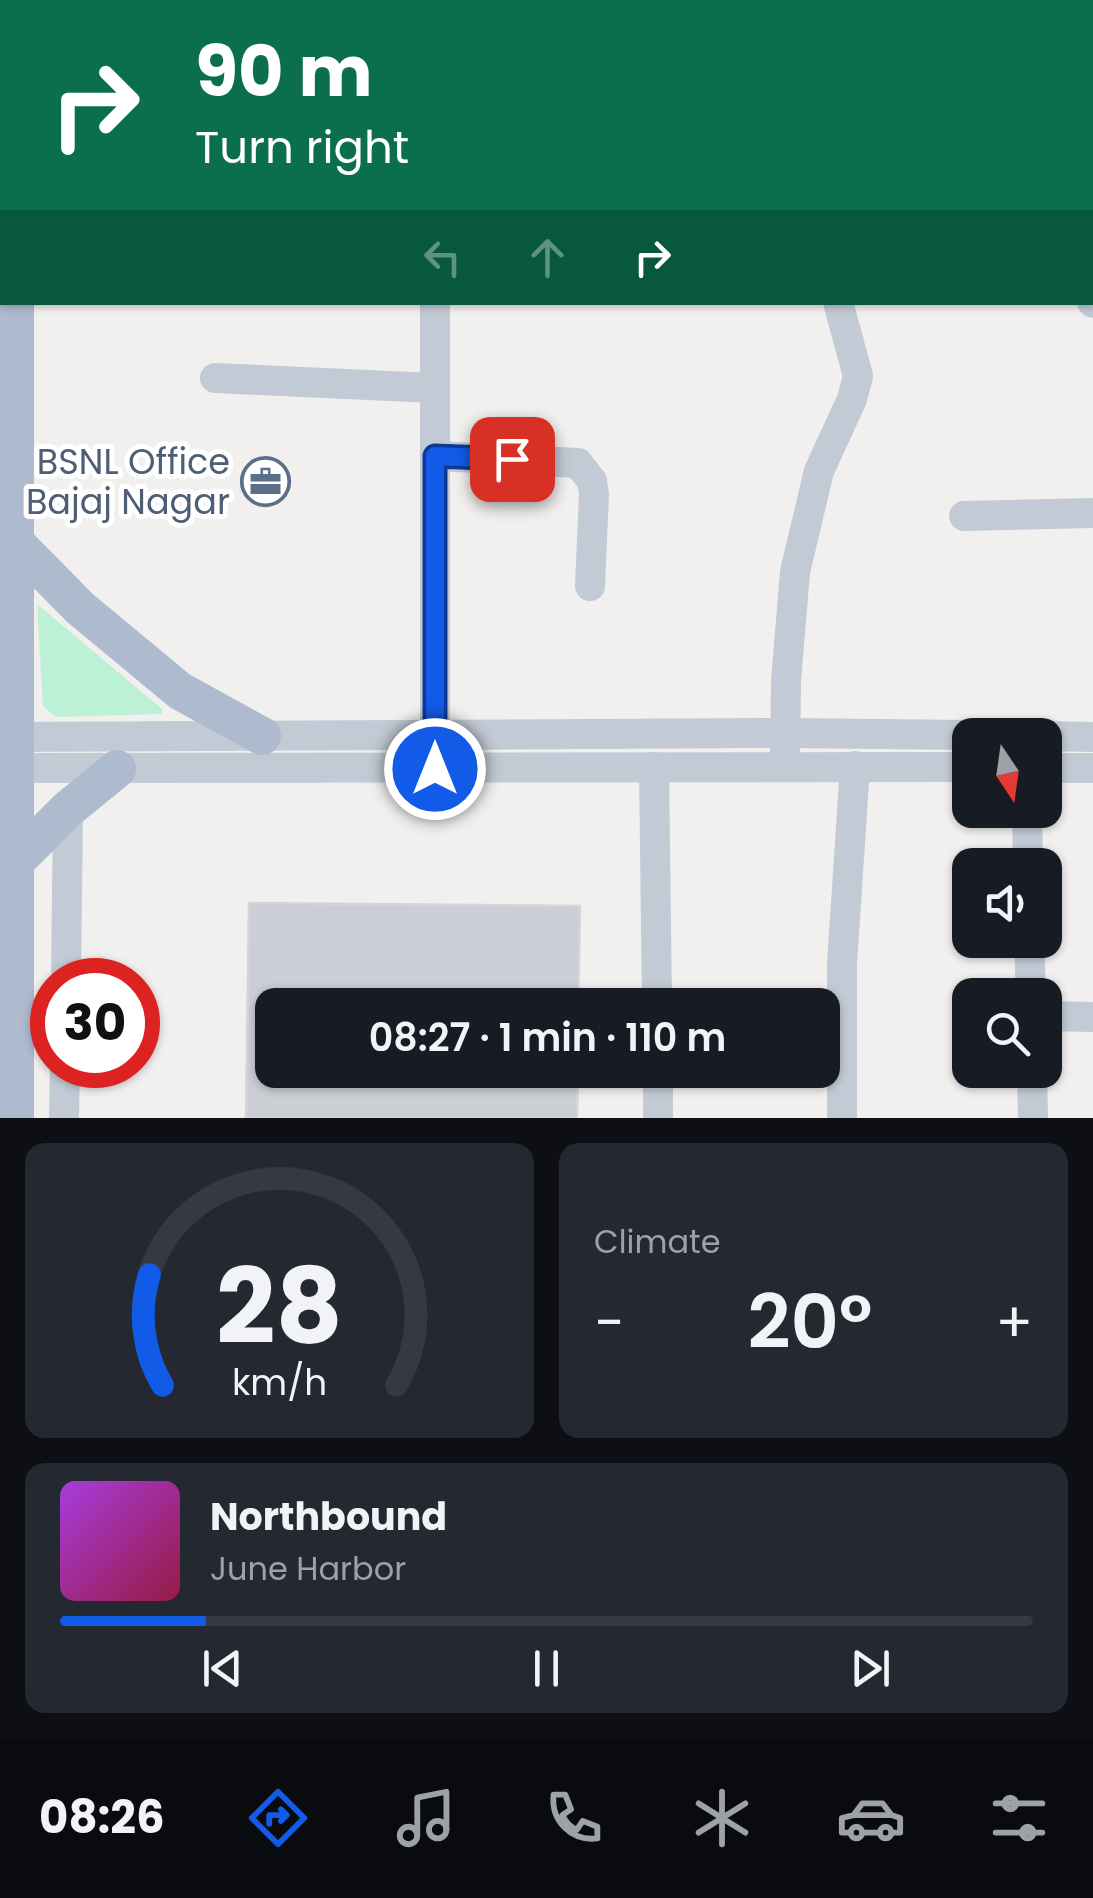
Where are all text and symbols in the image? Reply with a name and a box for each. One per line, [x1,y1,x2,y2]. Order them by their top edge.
text: 90 m [195,22,373,121]
icon: right [30,40,160,170]
text: Turn right [195,116,409,179]
icon: left [415,230,470,285]
icon: ahead [520,230,575,285]
icon: right [625,230,680,285]
pin [470,417,555,502]
icon: arrive [485,432,540,487]
place label: BSNL Office Bajaj Nagar [26,437,230,526]
office icon: BSNL Office Bajaj Nagar [239,456,291,508]
position arrow [383,717,487,821]
north arrow [952,718,1062,828]
map controls [952,718,1062,1088]
button: sound [952,848,1062,958]
speed limit sign: 30 [30,958,160,1088]
button: search [952,978,1062,1088]
text: 08:27 · 1 min · 110 m [369,1011,726,1064]
text: Climate [594,1219,721,1264]
text: 28 [216,1234,343,1379]
text: 20° [747,1269,872,1374]
text: − [594,1284,624,1361]
text: + [995,1284,1033,1361]
text: km/h [232,1357,327,1408]
text: Northbound [210,1490,447,1543]
text: June Harbor [210,1546,406,1591]
icon: previous [195,1641,250,1696]
icon: pause [519,1641,574,1696]
icon: next [843,1641,898,1696]
icon: directions [243,1783,313,1853]
icon: music [391,1783,461,1853]
icon: phone [539,1783,609,1853]
icon: climate [687,1783,757,1853]
icon: car [836,1783,906,1853]
icon: filters [984,1783,1054,1853]
text: 08:26 [39,1786,165,1849]

